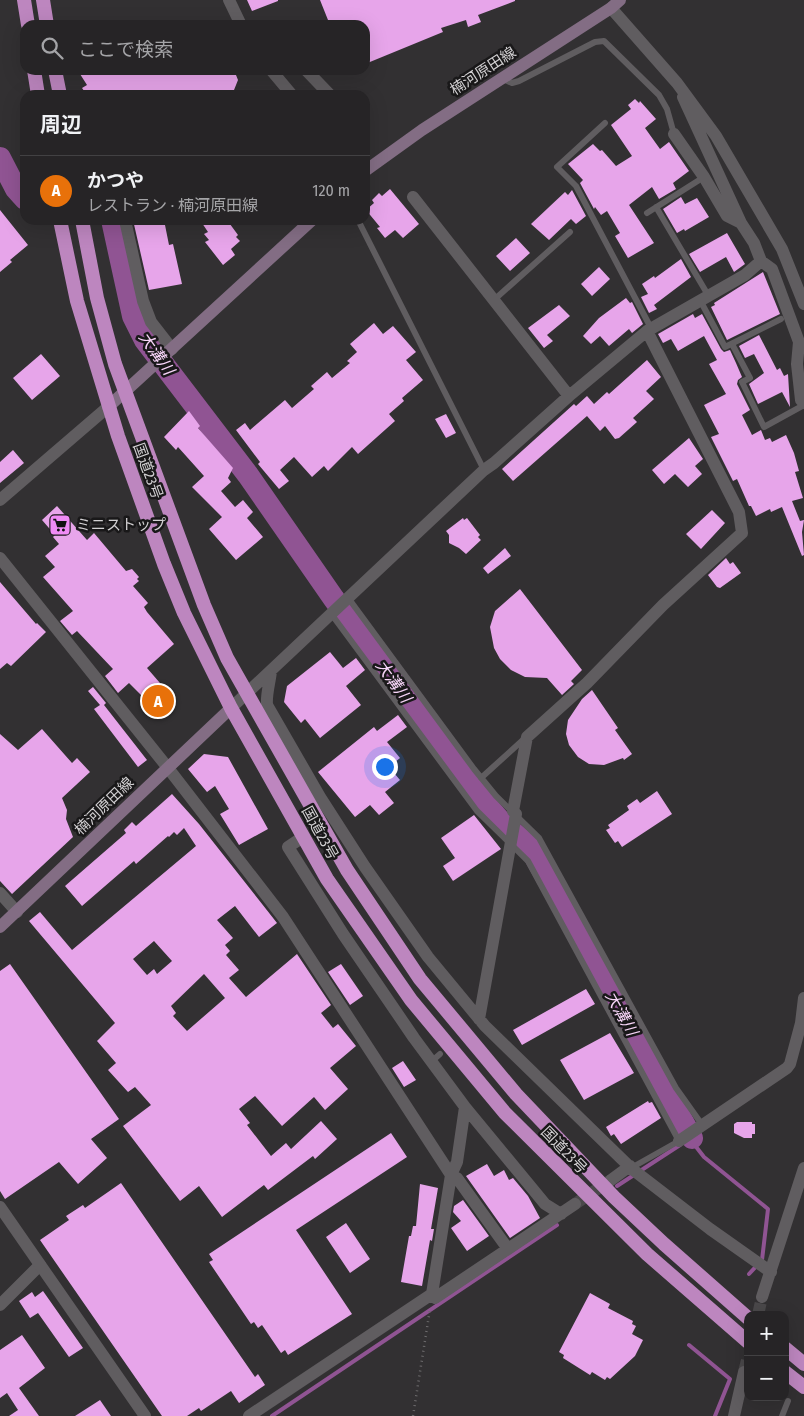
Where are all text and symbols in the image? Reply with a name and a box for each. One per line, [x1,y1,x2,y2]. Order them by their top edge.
search box [20,20,370,75]
icon: search [38,34,66,62]
text: ここで検索 [78,38,173,61]
street label: 楠河原田線 [447,43,519,99]
text: 周辺 [40,112,82,138]
text: かつや [87,169,144,192]
text: A [52,181,60,200]
text: 120 m [312,181,350,200]
text: レストラン · 楠河原田線 [87,196,258,215]
water label: 大溝川 [135,328,179,380]
street label: 国道23号 [130,441,166,501]
supermarket icon: ミニストップ [48,513,72,537]
place label: ミニストップ [76,516,166,534]
water label: 大溝川 [372,656,417,708]
pin: A [142,682,174,720]
your location [372,754,398,780]
street label: 楠河原田線 [71,773,137,839]
street label: 国道23号 [298,803,342,863]
water label: 大溝川 [602,988,642,1041]
street label: 国道23号 [537,1123,591,1177]
map controls [744,1311,789,1401]
button: + [744,1311,789,1356]
button: − [744,1356,789,1401]

